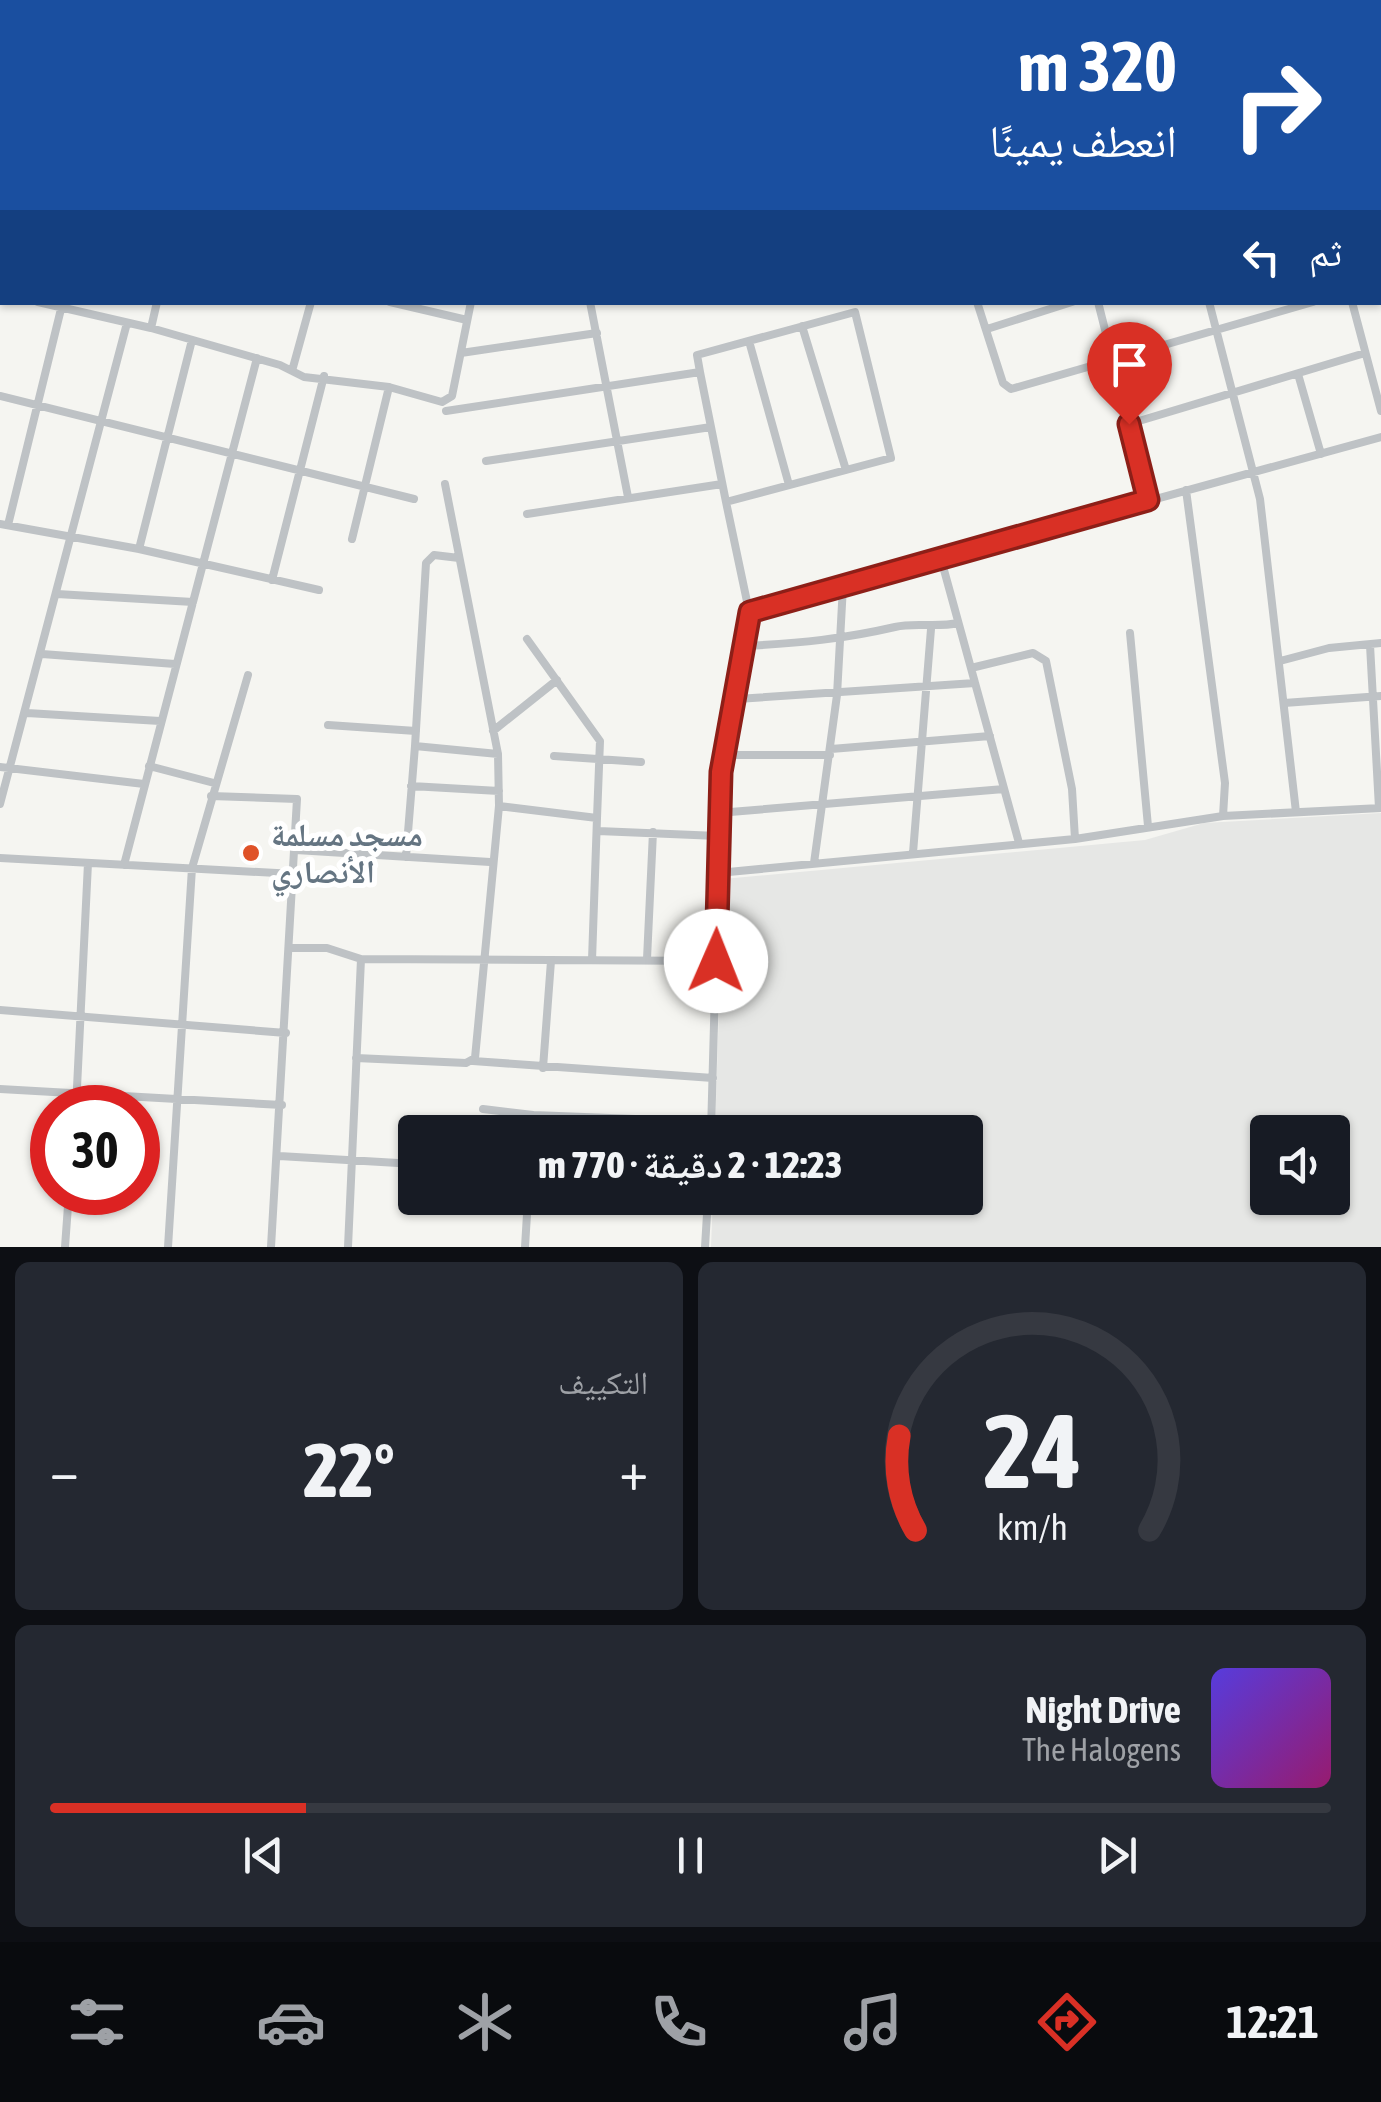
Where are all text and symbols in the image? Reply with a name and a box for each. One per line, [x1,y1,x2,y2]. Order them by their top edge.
text: 320 m [1018,26,1177,106]
icon: right [1212,40,1342,170]
text: انعطف يمينًا [989,115,1177,167]
icon: left [1234,230,1289,285]
text: ثم [1309,231,1342,274]
pin [1087,322,1172,425]
icon: arrive [1102,337,1157,392]
place label: مسجد مسلمة الأنصاري [271,816,423,897]
marker: مسجد مسلمة الأنصاري [240,842,262,864]
position arrow [664,909,768,1013]
speed limit sign: 30 [30,1085,160,1215]
map controls [1250,1115,1350,1215]
button: sound [1250,1115,1350,1215]
text: 12:23 · 2 دقيقة · 770 m [538,1143,843,1186]
text: التكييف [558,1364,648,1401]
text: 24 [983,1391,1081,1510]
text: 22° [303,1427,395,1513]
text: − [50,1439,79,1502]
text: + [619,1439,648,1502]
text: km/h [997,1507,1067,1548]
text: Night Drive [1025,1688,1181,1731]
text: The Halogens [1022,1731,1181,1768]
icon: previous [236,1828,291,1883]
icon: pause [663,1828,718,1883]
icon: next [1090,1828,1145,1883]
icon: filters [62,1987,132,2057]
icon: car [256,1987,326,2057]
icon: climate [450,1987,520,2057]
icon: phone [644,1987,714,2057]
icon: music [838,1987,908,2057]
icon: directions [1032,1987,1102,2057]
text: 12:21 [1226,1996,1319,2048]

